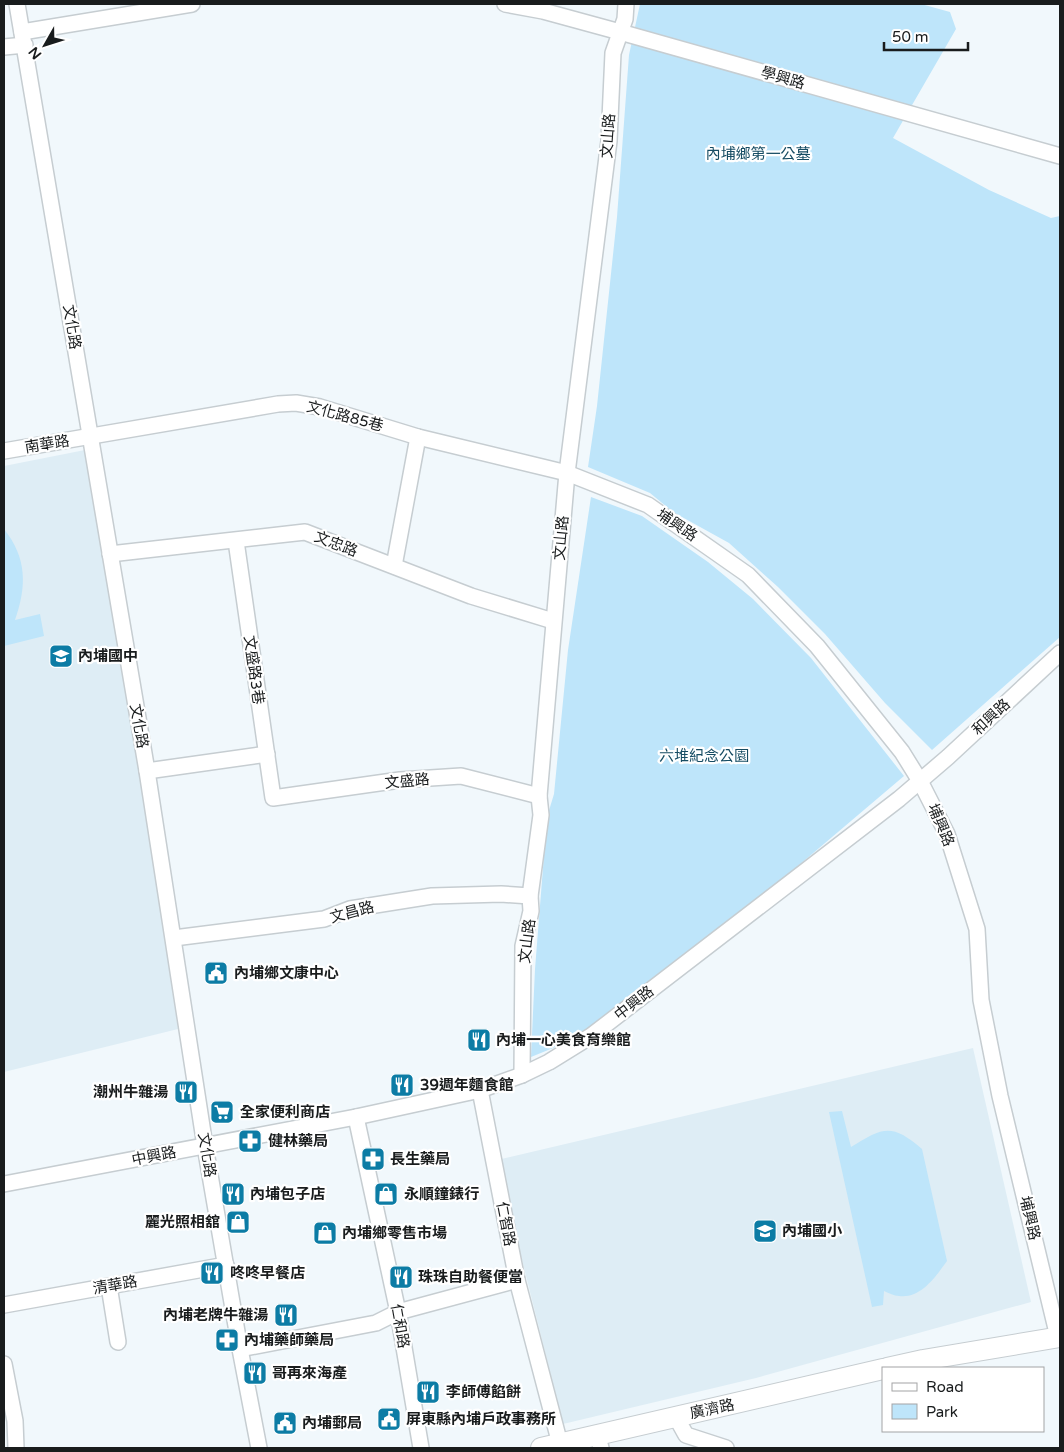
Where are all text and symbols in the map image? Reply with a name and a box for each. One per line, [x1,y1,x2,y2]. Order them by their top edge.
north arrow [20,20,70,70]
scale bar [884,20,968,52]
text: 50 m [892,28,929,46]
text: N [25,43,45,63]
street label: 學興路 [759,63,807,93]
street label: 文山路 [597,113,619,159]
park label: 內埔鄉第一公墓 [705,145,811,163]
street label: 文化路 [60,303,84,351]
street label: 文化路85巷 [305,397,385,435]
street label: 南華路 [23,432,71,456]
street label: 埔興路 [653,505,701,545]
street label: 文山路 [550,515,572,561]
street label: 文忠路 [312,528,360,560]
street label: 文盛路3巷 [240,634,268,706]
school or university icon: 內埔國中 [48,643,74,669]
place label: 內埔國中 [78,647,138,665]
street label: 和興路 [968,695,1014,739]
street label: 文化路 [126,702,152,750]
park label: 六堆紀念公園 [659,747,749,765]
street label: 文盛路 [384,770,430,792]
street label: 埔興路 [924,801,958,849]
street label: 文昌路 [328,897,376,927]
street label: 文山路 [515,918,539,964]
public building icon: 內埔鄉文康中心 [203,960,229,986]
place label: 內埔鄉文康中心 [234,964,339,982]
street label: 中興路 [611,982,657,1024]
restaurant icon: 內埔一心美食育樂館 [466,1027,492,1053]
place label: 內埔一心美食育樂館 [496,1031,631,1049]
restaurant icon: 39週年麵食館 [389,1072,415,1098]
place label: 39週年麵食館 [420,1076,514,1094]
restaurant icon: 潮州牛雜湯 [173,1079,199,1105]
place label: 潮州牛雜湯 [93,1083,168,1101]
supermarket icon: 全家便利商店 [209,1099,235,1125]
place label: 全家便利商店 [240,1103,330,1121]
pharmacy icon: 健林藥局 [237,1128,263,1154]
street label: 文化路 [195,1131,219,1179]
place label: 健林藥局 [268,1132,328,1150]
street label: 中興路 [130,1143,178,1169]
pharmacy icon: 長生藥局 [360,1146,386,1172]
place label: 長生藥局 [390,1150,450,1168]
restaurant icon: 內埔包子店 [220,1181,246,1207]
shop icon: 永順鐘錶行 [373,1181,399,1207]
place label: 內埔包子店 [250,1185,325,1203]
place label: 永順鐘錶行 [404,1185,479,1203]
street label: 埔興路 [1016,1194,1044,1242]
street label: 仁智路 [493,1200,519,1248]
shop icon: 麗光照相舘 [225,1209,251,1235]
place label: 麗光照相舘 [145,1213,220,1231]
school or university icon: 內埔國小 [752,1218,778,1244]
shop icon: 內埔鄉零售市場 [312,1220,338,1246]
place label: 內埔國小 [782,1222,843,1240]
place label: 內埔鄉零售市場 [342,1224,447,1242]
restaurant icon: 咚咚早餐店 [199,1260,225,1286]
place label: 咚咚早餐店 [230,1264,305,1282]
restaurant icon: 珠珠自助餐便當 [388,1264,414,1290]
place label: 珠珠自助餐便當 [418,1268,523,1286]
street label: 清華路 [91,1272,139,1298]
restaurant icon: 內埔老牌牛雜湯 [273,1302,299,1328]
street label: 仁和路 [387,1302,413,1350]
place label: 內埔老牌牛雜湯 [163,1306,268,1324]
pharmacy icon: 內埔藥師藥局 [214,1327,240,1353]
place label: 內埔藥師藥局 [244,1331,334,1349]
restaurant icon: 哥再來海產 [242,1360,268,1386]
place label: 哥再來海產 [272,1364,347,1382]
legend [882,1367,1044,1432]
text: Road [926,1378,964,1396]
restaurant icon: 李師傅餡餅 [415,1379,441,1405]
place label: 李師傅餡餅 [446,1383,521,1401]
street label: 廣濟路 [688,1396,736,1422]
text: Park [926,1403,958,1421]
public building icon: 屏東縣內埔戶政事務所 [376,1406,402,1432]
public building icon: 內埔郵局 [272,1410,298,1436]
place label: 屏東縣內埔戶政事務所 [406,1410,556,1428]
place label: 內埔郵局 [302,1414,362,1432]

